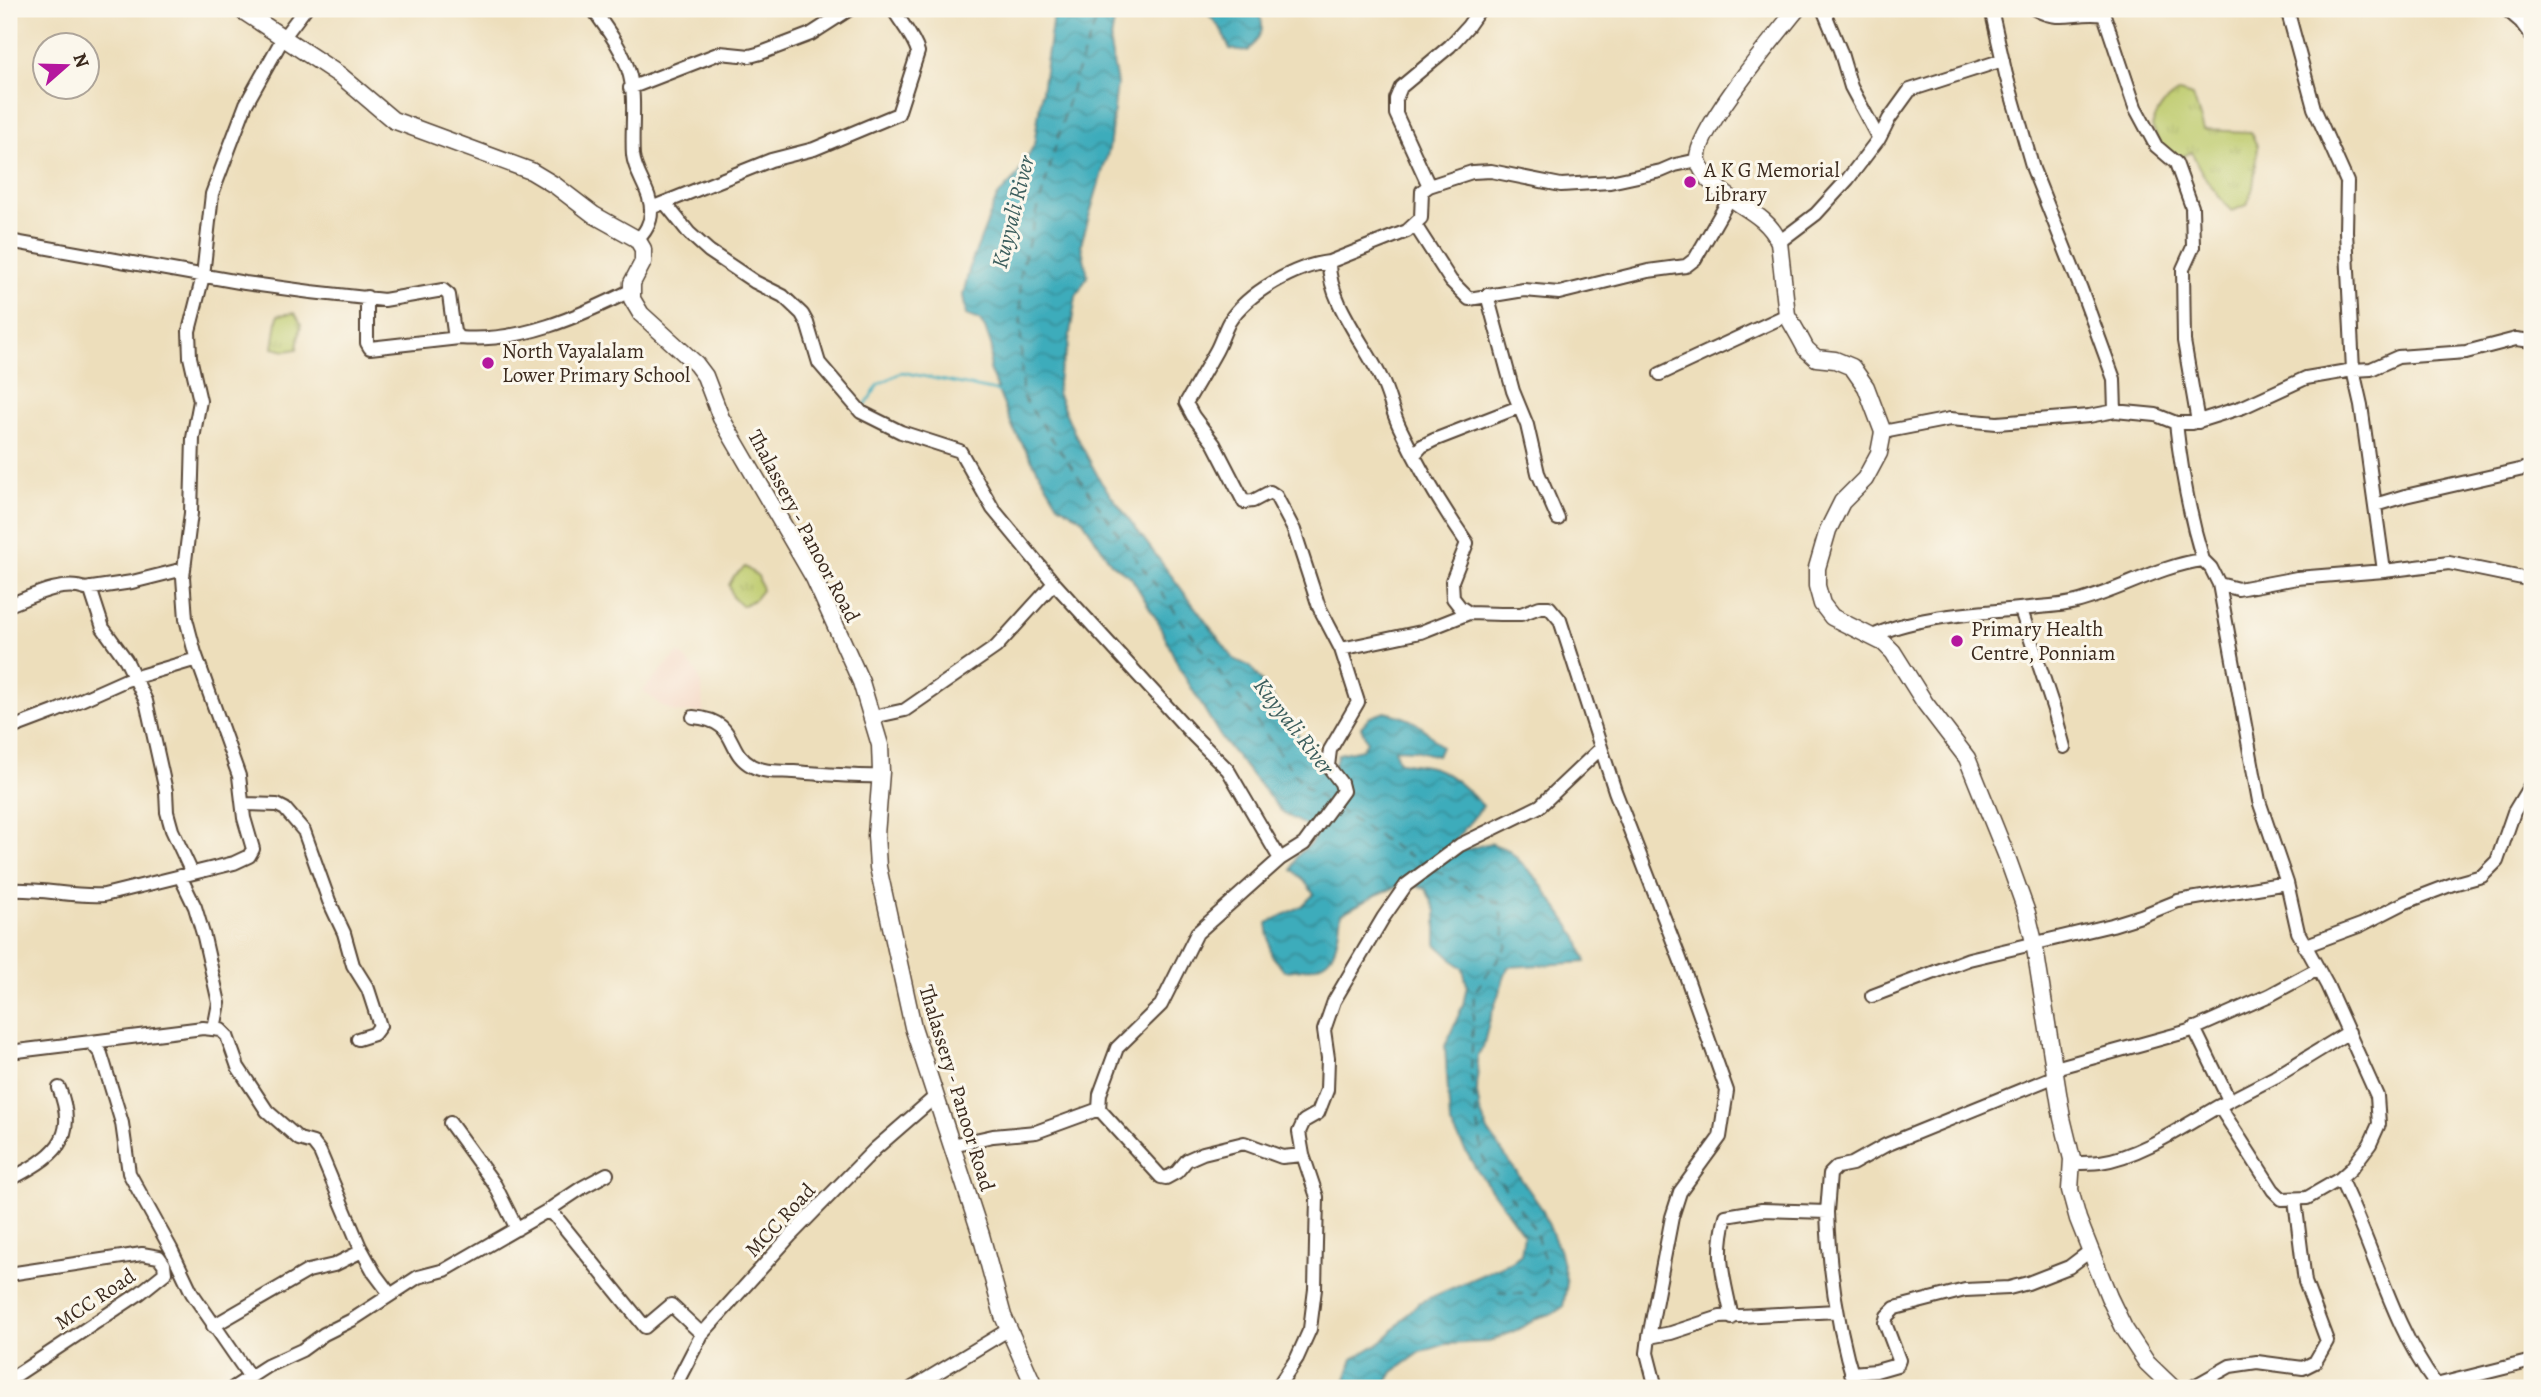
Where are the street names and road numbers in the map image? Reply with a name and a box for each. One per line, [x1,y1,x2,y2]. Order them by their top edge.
street label: Thalassery - Panoor Road [741,425,867,628]
street label: Thalassery - Panoor Road [912,981,1002,1195]
street label: MCC Road [739,1176,822,1263]
street label: MCC Road [49,1261,141,1336]

